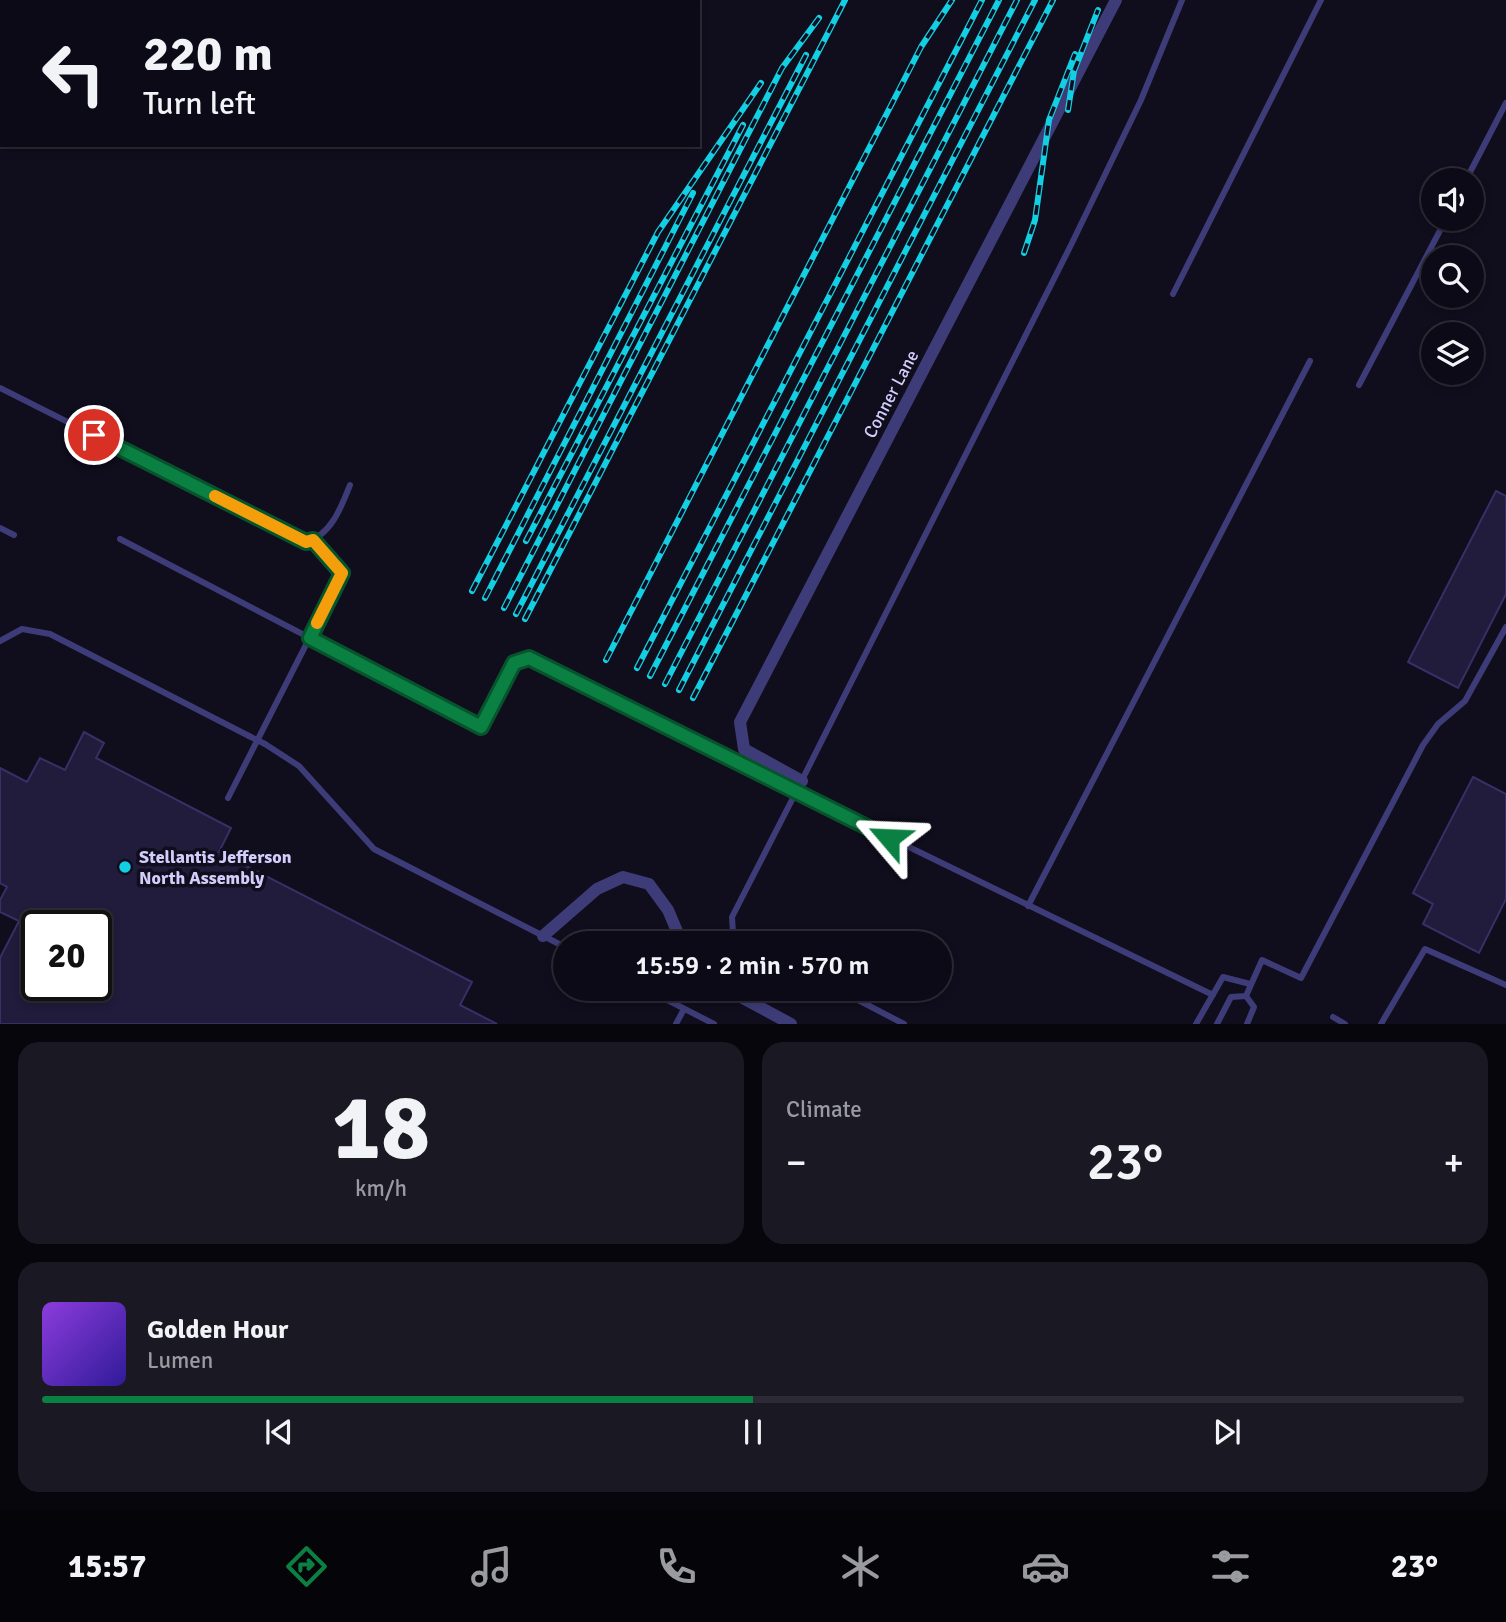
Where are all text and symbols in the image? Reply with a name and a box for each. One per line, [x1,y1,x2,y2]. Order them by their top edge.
text: 220 m [143,24,273,84]
icon: left [28,28,119,119]
text: Turn left [143,84,256,123]
map controls [1421,168,1484,385]
button: sound [1421,168,1484,231]
button: search [1421,245,1484,308]
button: layers [1421,322,1484,385]
street label: Conner Lane [859,346,923,442]
pin [64,405,124,465]
icon: arrive [75,416,113,454]
position arrow [852,801,926,875]
place label: Stellantis Jefferson North Assembly [139,846,292,889]
marker: Stellantis Jefferson North Assembly [117,859,133,875]
speed limit sign: 20 [21,910,112,1001]
text: 15:59 · 2 min · 570 m [636,950,869,982]
text: 18 [332,1072,430,1185]
text: Climate [786,1095,862,1124]
text: 23° [1087,1130,1163,1194]
text: − [786,1139,807,1186]
text: + [1443,1139,1464,1186]
text: km/h [355,1174,407,1203]
text: Golden Hour [147,1314,288,1346]
text: Lumen [147,1346,213,1375]
icon: previous [260,1413,298,1451]
icon: pause [734,1413,772,1451]
icon: next [1208,1413,1246,1451]
icon: directions [282,1542,331,1591]
icon: music [467,1542,516,1591]
icon: phone [652,1542,701,1591]
icon: climate [836,1542,885,1591]
icon: car [1021,1542,1070,1591]
icon: filters [1206,1542,1255,1591]
text: 15:57 [68,1547,146,1586]
text: 23° [1391,1547,1438,1586]

